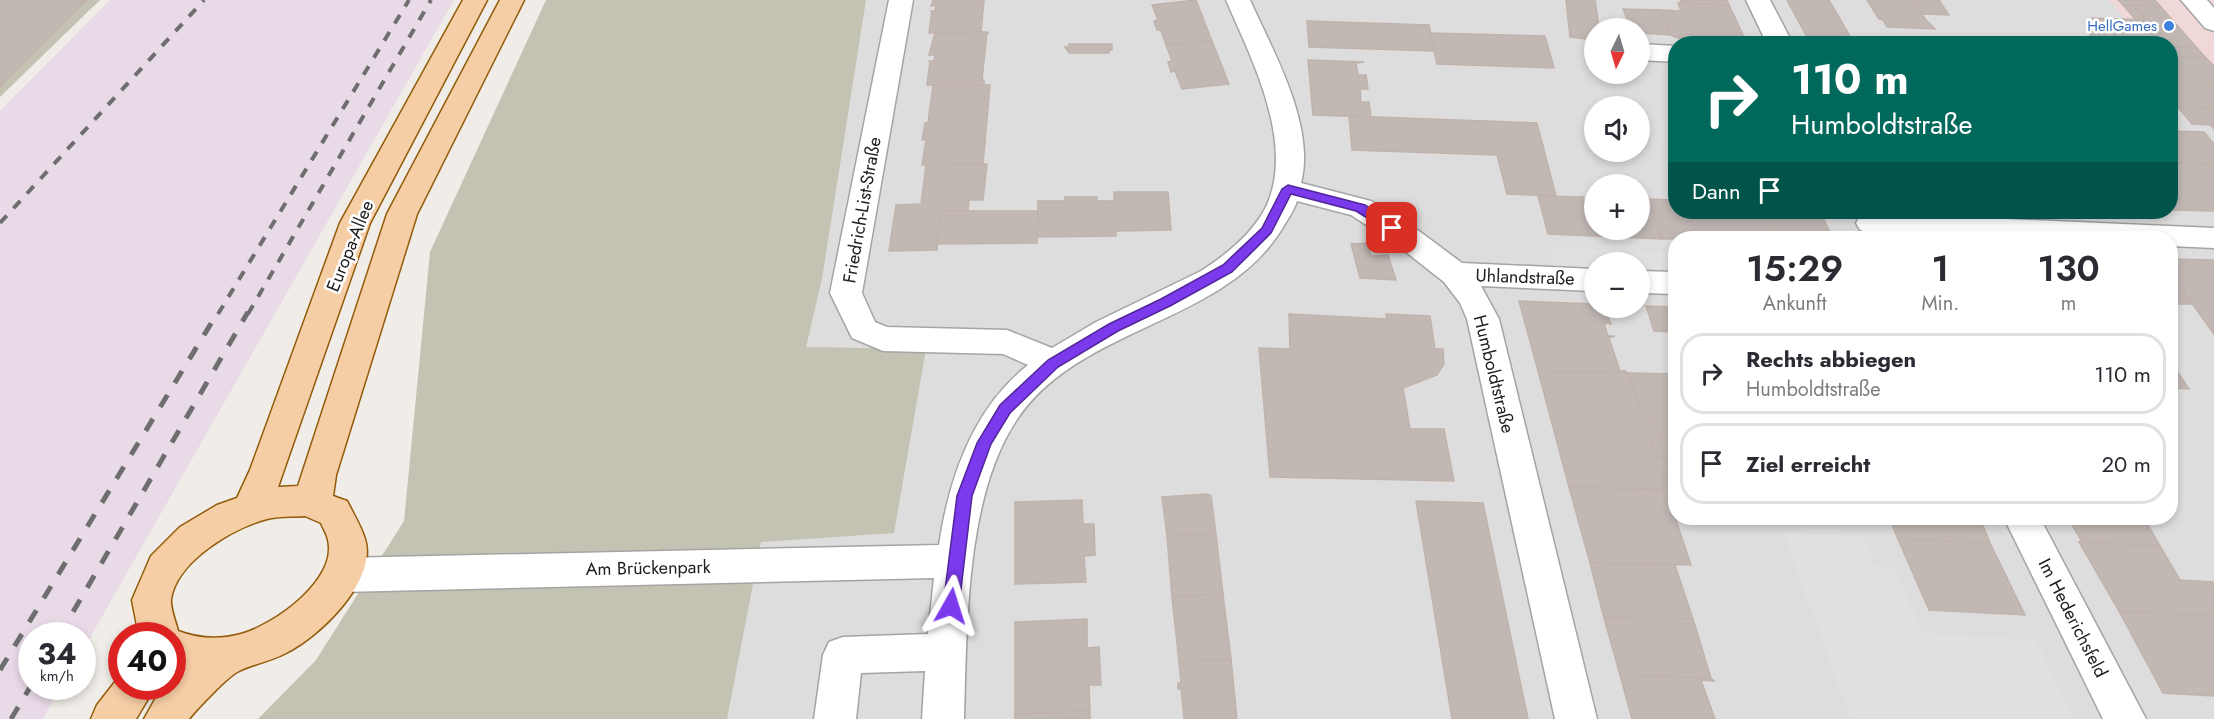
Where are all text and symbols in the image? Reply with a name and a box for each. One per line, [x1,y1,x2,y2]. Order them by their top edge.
place label: HellGames [2087,15,2157,37]
north arrow [1584,18,1650,84]
map controls [1584,18,1650,318]
marker: HellGames [2162,19,2176,33]
text: 110 m [1791,49,1909,110]
icon: right [1692,60,1770,138]
button: sound [1584,96,1650,162]
text: Humboldtstraße [1791,105,1973,144]
street label: Friedrich-List-Straße [836,135,888,285]
button: + [1584,174,1650,240]
icon: arrive [1753,174,1786,207]
text: Dann [1692,175,1741,207]
street label: Europa-Allee [320,196,380,296]
pin [1366,202,1417,253]
icon: arrive [1375,211,1408,244]
text: 15:29 [1746,242,1843,294]
text: 1 [1931,242,1949,294]
text: 130 [2037,242,2100,294]
button: − [1584,252,1650,318]
street label: Uhlandstraße [1475,262,1575,292]
text: Ankunft [1763,289,1827,318]
text: Min. [1921,289,1959,318]
text: m [2061,289,2076,318]
street label: Humboldtstraße [1467,312,1521,436]
text: Rechts abbiegen [1746,343,1916,375]
icon: right [1695,357,1728,390]
text: 110 m [2094,358,2151,390]
text: Humboldtstraße [1746,375,1880,404]
icon: arrive [1695,447,1728,480]
text: Ziel erreicht [1746,448,1870,480]
text: 20 m [2102,448,2151,480]
street label: Am Brückenpark [585,554,711,582]
street label: Im Hederichsfeld [2032,554,2114,682]
position arrow [919,574,983,638]
speed limit sign: 40 [108,622,186,700]
text: 34 [37,632,77,675]
text: km/h [40,665,74,687]

